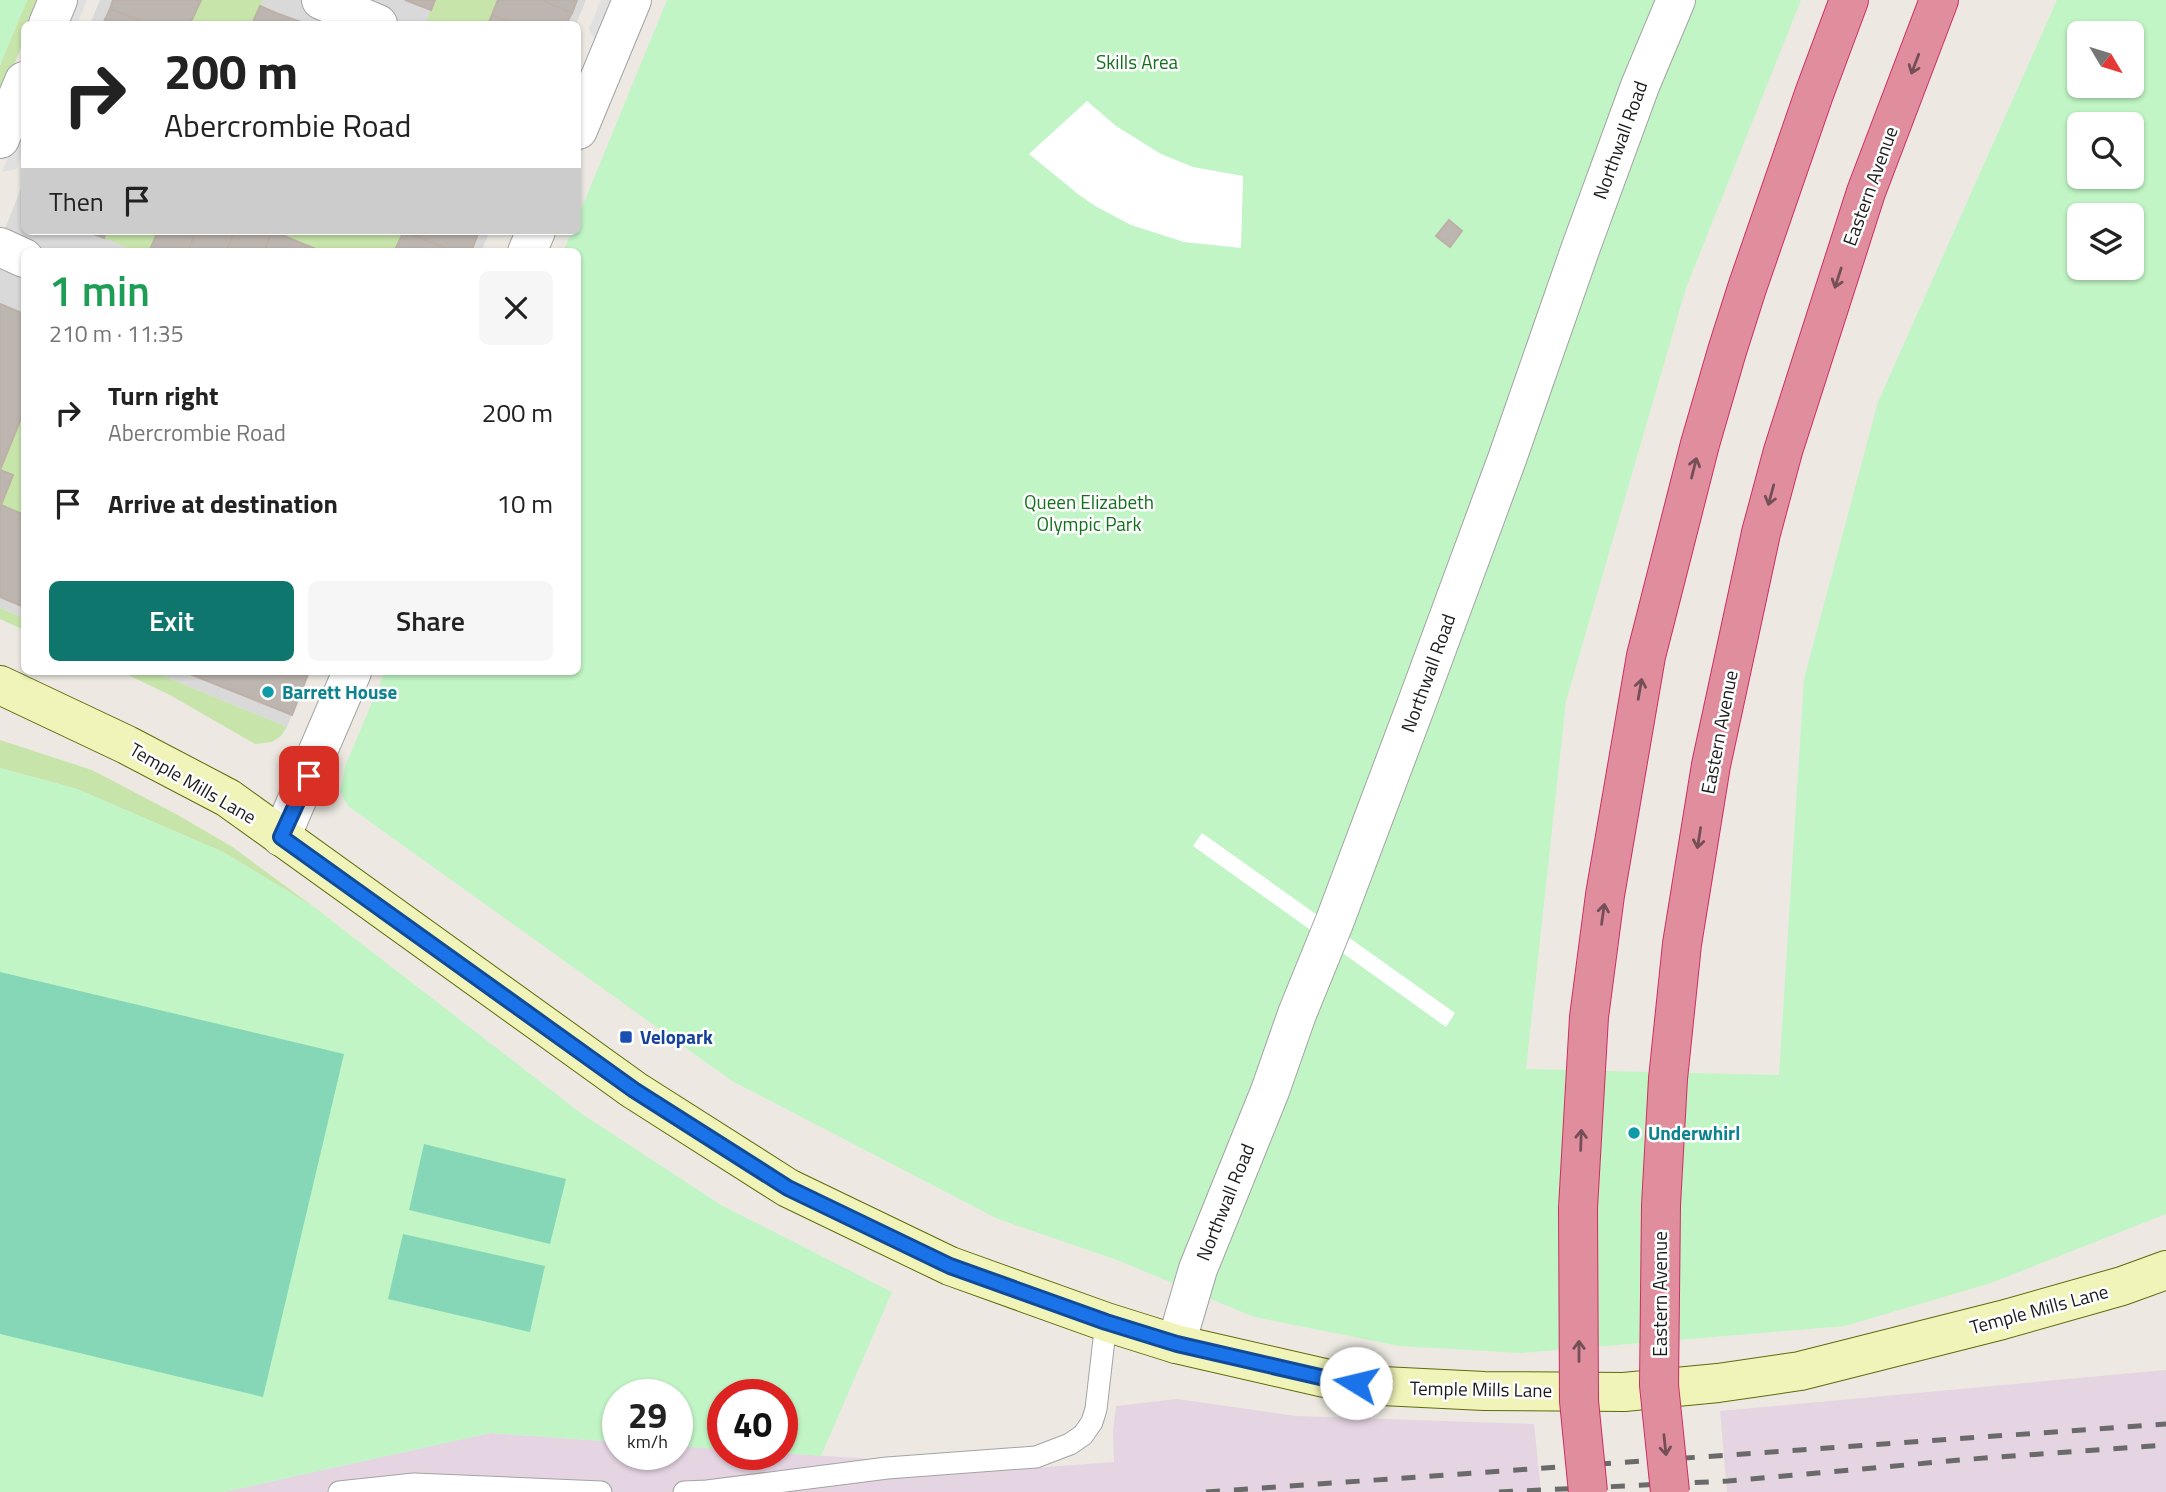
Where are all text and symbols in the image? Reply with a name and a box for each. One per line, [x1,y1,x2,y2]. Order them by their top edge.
north arrow [2067,21,2144,98]
map controls [2067,21,2144,280]
text: 200 m [164,33,298,108]
park label: Skills Area [1096,47,1179,76]
icon: right [49,49,140,140]
one-way arrow [1908,52,1920,74]
street label: Northwall Road [1585,77,1654,203]
text: Abercrombie Road [164,101,412,149]
button: search [2067,112,2144,189]
street label: Eastern Avenue [1834,122,1905,250]
text: Then [49,182,104,221]
icon: arrive [118,182,156,220]
button: layers [2067,203,2144,280]
text: 1 min [49,258,150,322]
one-way arrow [1831,267,1844,289]
button: close [479,271,553,345]
text: 210 m · 11:35 [49,316,184,351]
text: Turn right [108,376,219,415]
text: 200 m [482,393,553,432]
icon: right [49,394,87,432]
text: Abercrombie Road [108,415,286,450]
one-way arrow [1687,457,1701,480]
text: Arrive at destination [108,484,338,523]
text: 10 m [496,484,553,523]
one-way arrow [1764,484,1777,506]
icon: arrive [49,485,87,523]
park label: Queen Elizabeth Olympic Park [1024,487,1154,538]
button: Exit [49,581,294,661]
button: Share [308,581,553,661]
street label: Northwall Road [1393,610,1462,736]
street label: Eastern Avenue [1692,668,1745,796]
place label: Barrett House [282,677,397,706]
one-way arrow [1634,678,1647,701]
marker: Barrett House [260,684,276,700]
street label: Temple Mills Lane [124,734,262,831]
pin [279,746,339,806]
icon: arrive [290,757,328,795]
one-way arrow [1692,826,1705,849]
one-way arrow [1597,903,1610,925]
place label: Velopark [640,1022,713,1051]
marker: Velopark [618,1029,634,1045]
place label: Underwhirl [1648,1118,1740,1147]
marker: Underwhirl [1626,1125,1642,1141]
one-way arrow [1574,1129,1587,1152]
street label: Northwall Road [1188,1139,1261,1265]
street label: Eastern Avenue [1645,1231,1674,1357]
street label: Temple Mills Lane [1966,1276,2111,1341]
one-way arrow [1572,1339,1586,1362]
position arrow [1319,1346,1393,1420]
street label: Temple Mills Lane [1410,1373,1552,1404]
speed limit sign: 40 [707,1379,798,1470]
text: 29 [628,1388,667,1442]
text: km/h [627,1428,668,1455]
one-way arrow [1659,1433,1672,1456]

